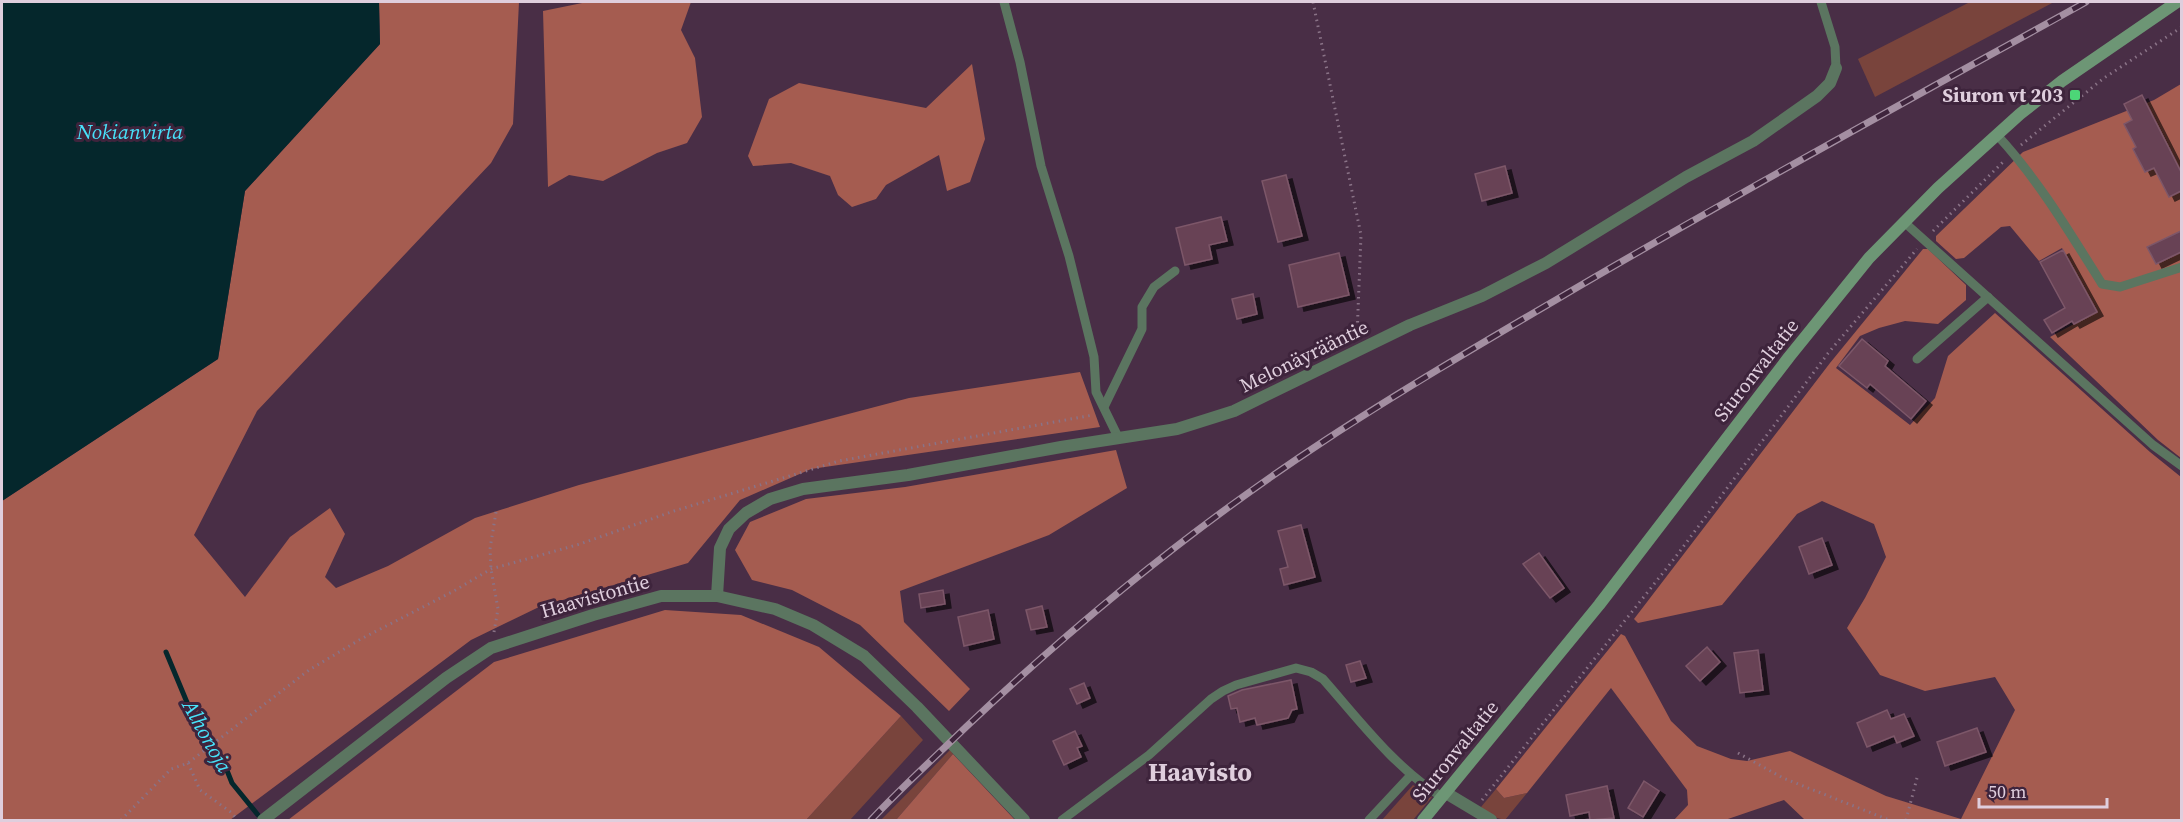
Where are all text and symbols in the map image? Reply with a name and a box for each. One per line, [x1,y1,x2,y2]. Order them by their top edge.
place label: Siuron vt 203 [1942,81,2063,109]
marker: Siuron vt 203 [2068,88,2082,102]
water label: Nokianvirta [76,117,183,146]
street label: Melonäyrääntie [1235,313,1373,399]
street label: Siuronvaltatie [1707,313,1805,427]
street label: Haavistontie [537,567,653,625]
water label: Alhonoja [175,693,239,778]
street label: Siuronvaltatie [1405,694,1505,808]
district label: Haavisto [1148,754,1252,790]
scale bar [1979,771,2106,809]
text: 50 m [1988,779,2026,804]

